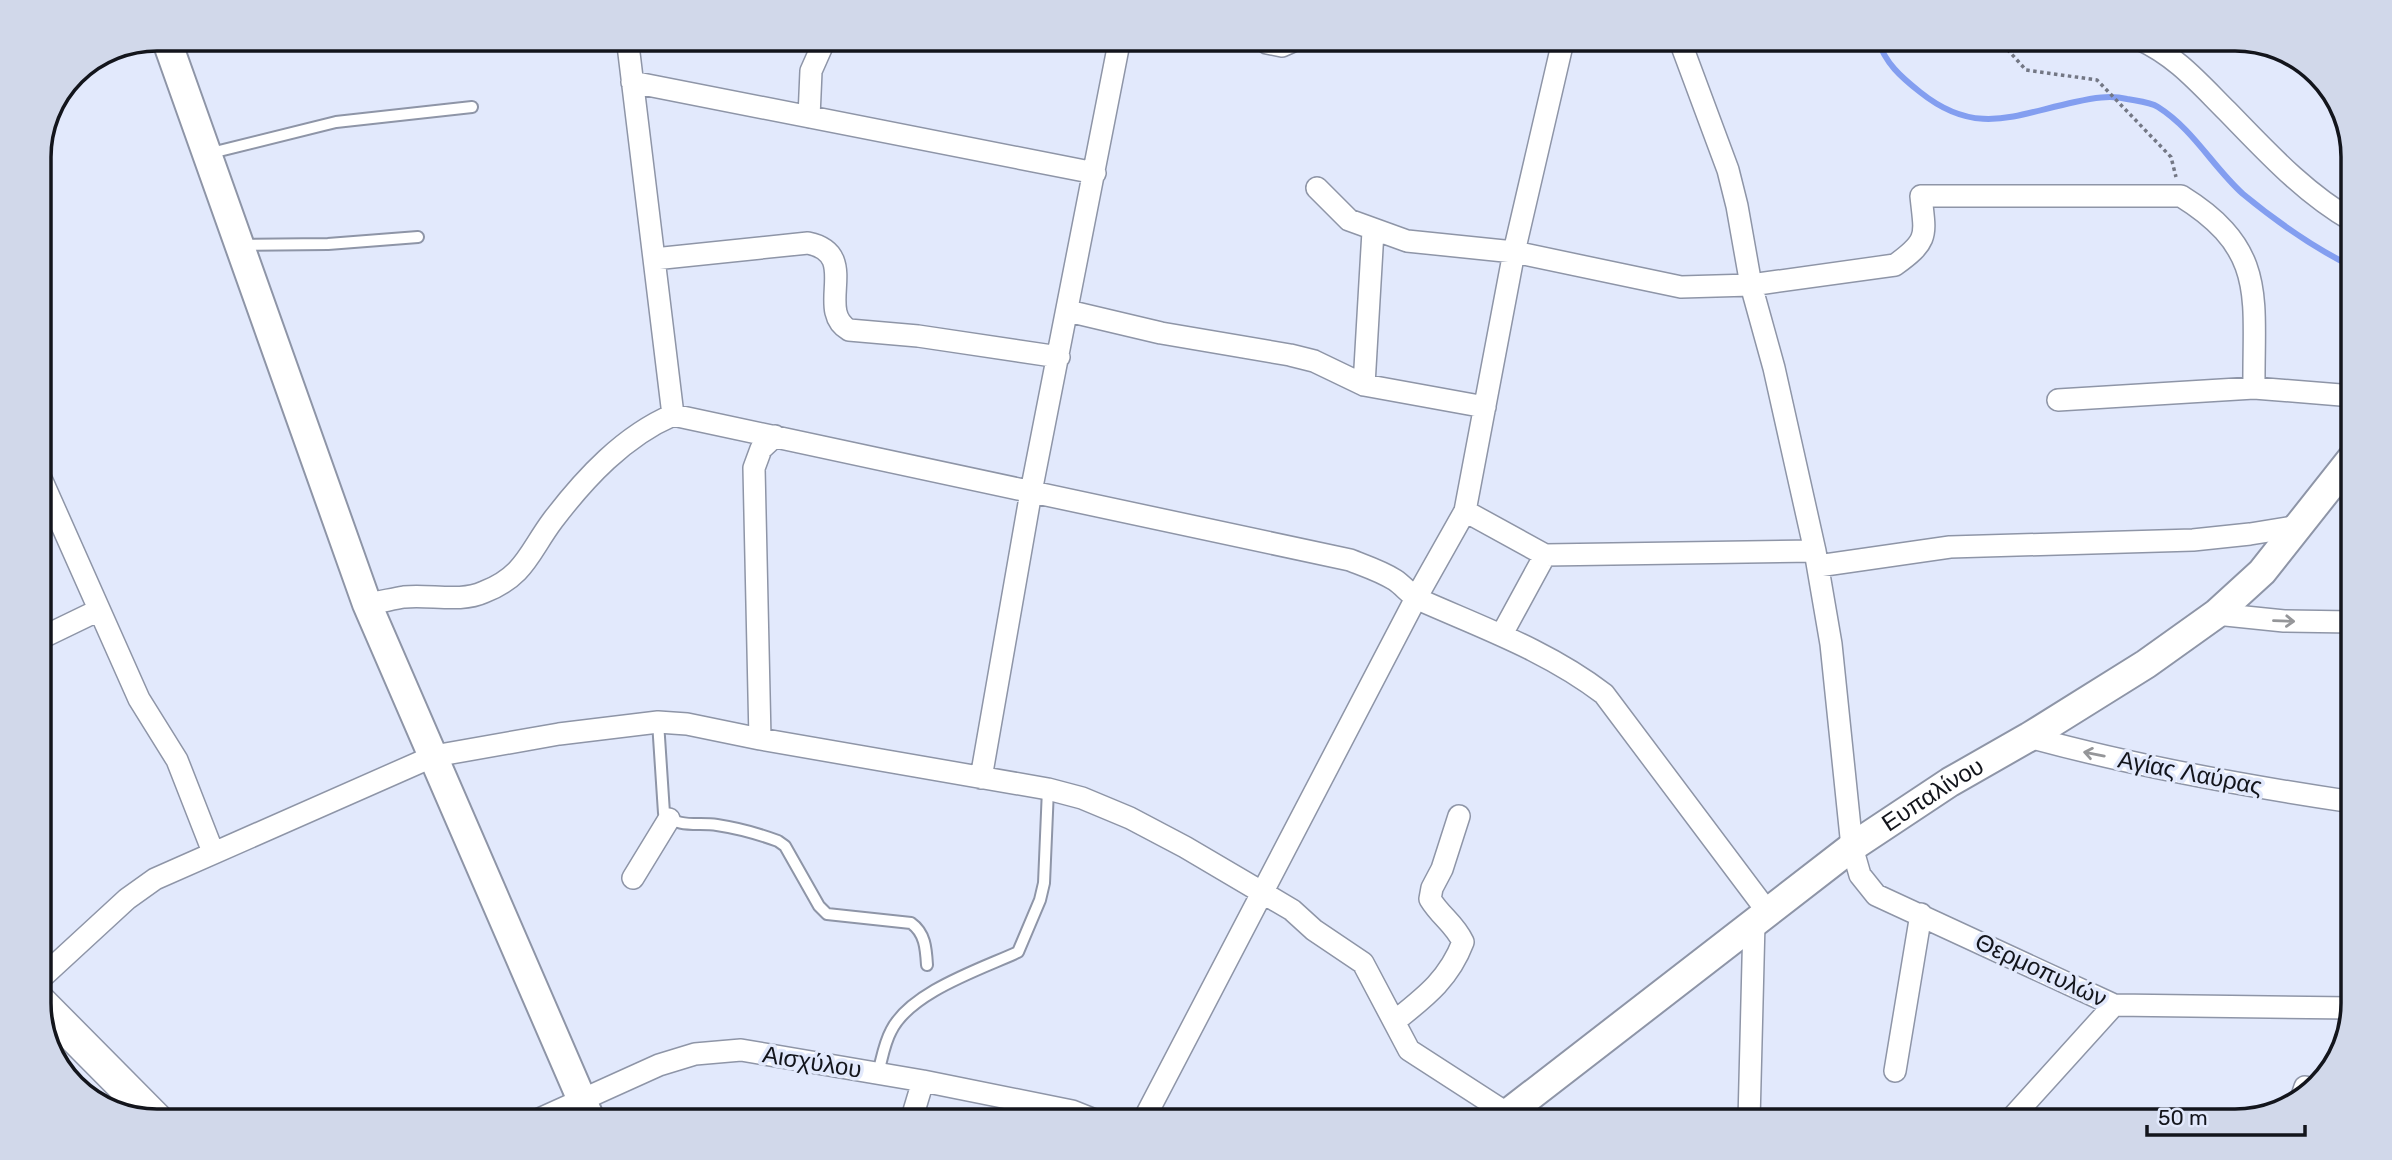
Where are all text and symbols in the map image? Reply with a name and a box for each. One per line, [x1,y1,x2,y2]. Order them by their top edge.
one-way arrow [2273,614,2296,627]
street label: Αγίας Λαύρας [2115,745,2265,801]
one-way arrow [2083,747,2106,760]
street label: Ευπαλίνου [1877,752,1988,837]
street label: Θερμοπυλών [1971,927,2111,1013]
street label: Αισχύλου [760,1040,864,1084]
scale bar [2147,1094,2304,1138]
text: 50 m [2158,1105,2208,1130]

